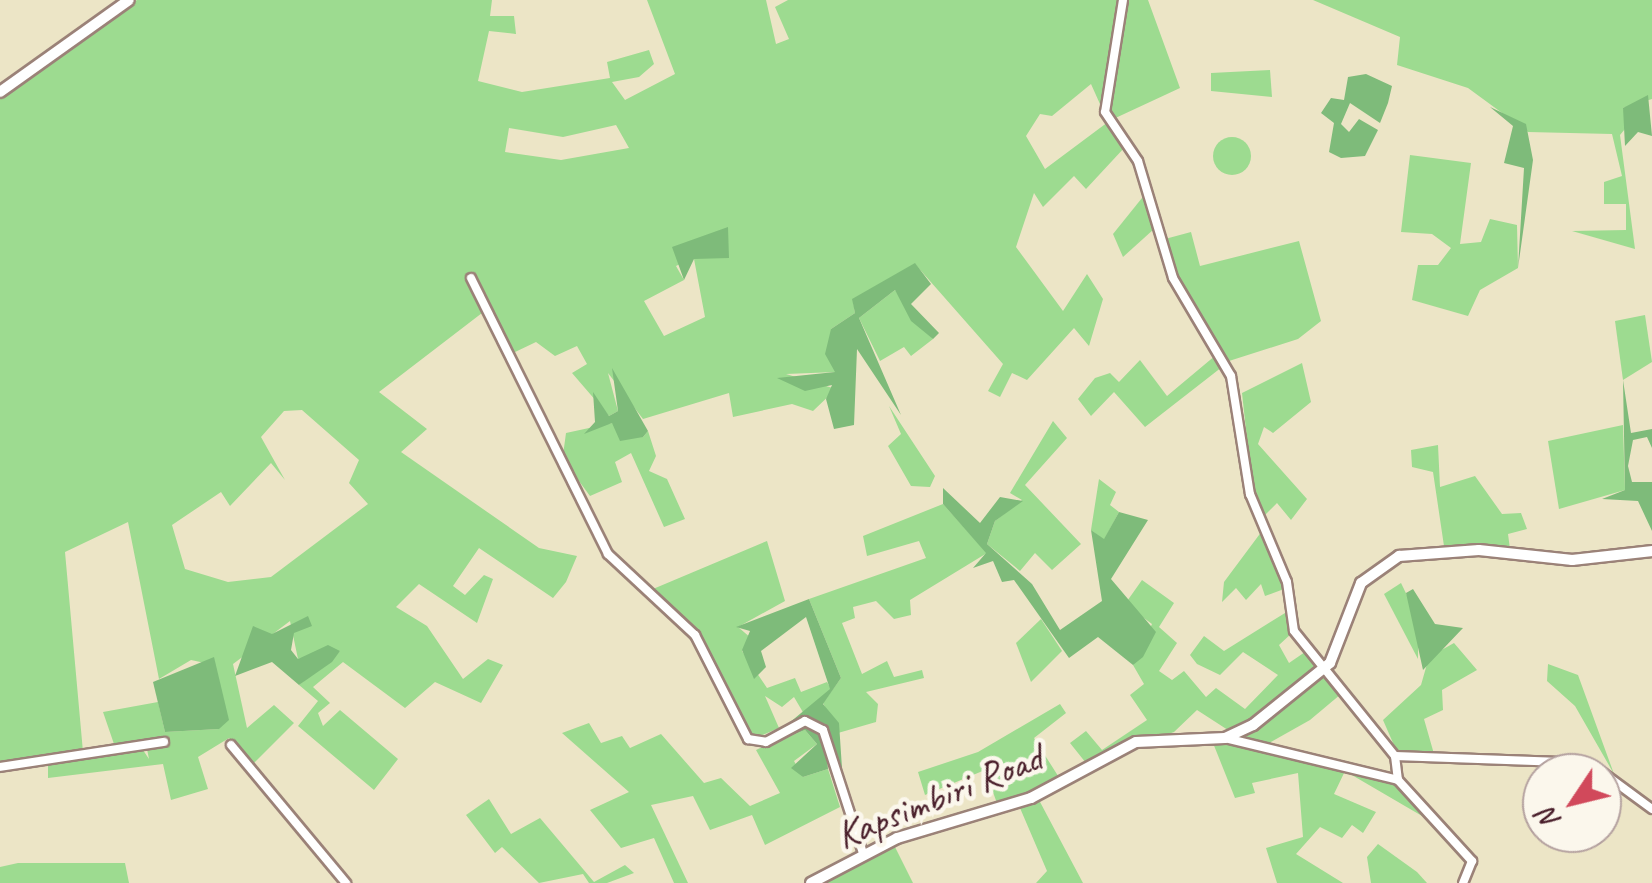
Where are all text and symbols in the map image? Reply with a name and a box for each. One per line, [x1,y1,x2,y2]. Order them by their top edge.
street label: Kapsimbiri Road [829,733,1049,859]
north arrow [1522,753,1622,853]
text: N [1529,802,1568,836]

